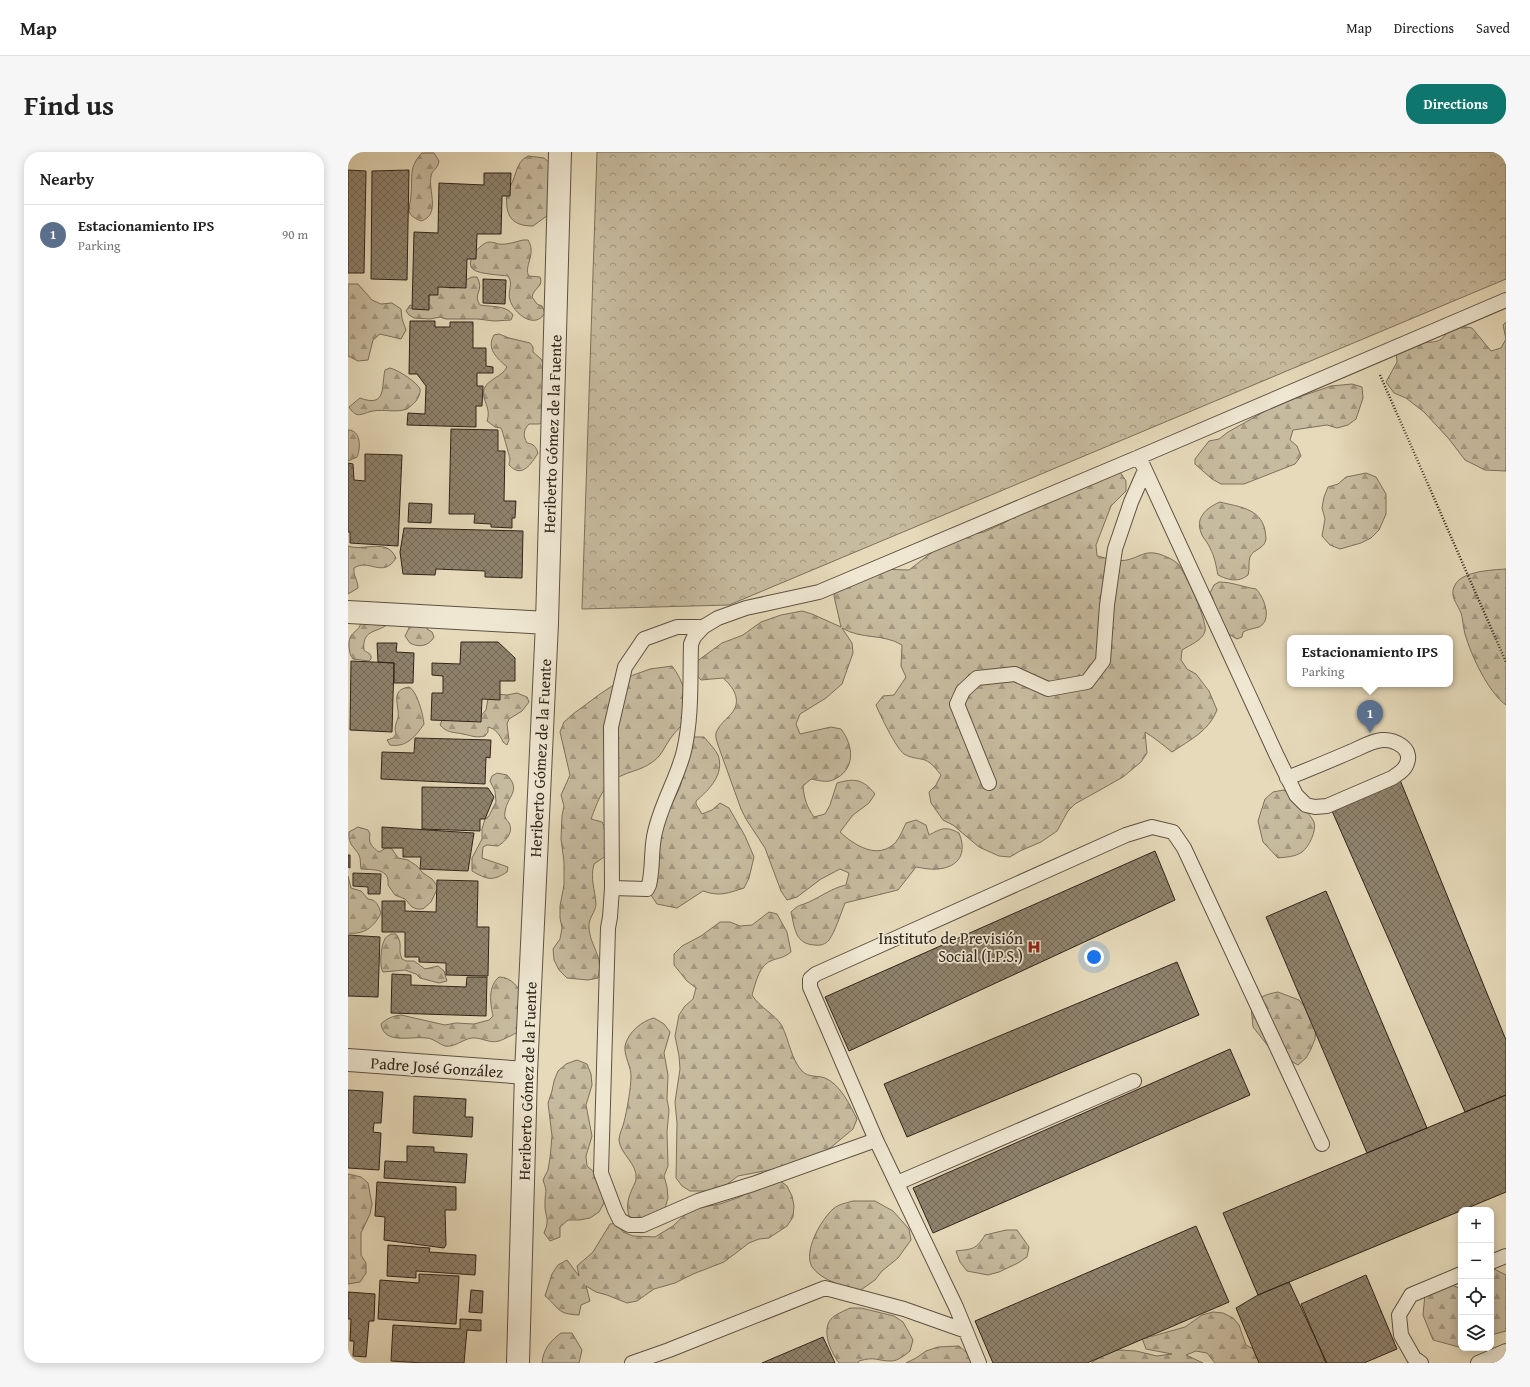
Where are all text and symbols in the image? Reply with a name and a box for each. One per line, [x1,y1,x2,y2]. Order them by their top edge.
text: Map [20,14,57,42]
text: Map [1346,18,1372,38]
text: Directions [1394,18,1454,38]
text: Saved [1476,18,1510,38]
text: Find us [24,84,114,125]
button: Directions [1406,84,1506,124]
text: Nearby [40,166,94,191]
text: Estacionamiento IPS [78,215,214,236]
text: 1 [50,225,56,244]
text: 90 m [282,225,308,244]
text: Parking [78,236,121,255]
street label: Heriberto Gómez de la Fuente [537,334,567,534]
popup [1287,635,1453,687]
text: Estacionamiento IPS [1302,641,1438,662]
street label: Heriberto Gómez de la Fuente [523,658,557,858]
text: Parking [1302,662,1344,681]
pin: 1 [1357,700,1383,733]
place label: Instituto de Previsión Social (I.P.S.) [878,926,1023,968]
hospital icon: Instituto de Previsión Social (I.P.S.) [1026,939,1042,955]
your location [1084,947,1104,967]
street label: Heriberto Gómez de la Fuente [512,981,542,1181]
street label: Padre José González [370,1050,504,1084]
map controls [1458,1207,1494,1351]
button: + [1458,1207,1494,1243]
button: − [1458,1243,1494,1279]
button: locate [1458,1279,1494,1315]
button: layers [1458,1315,1494,1351]

